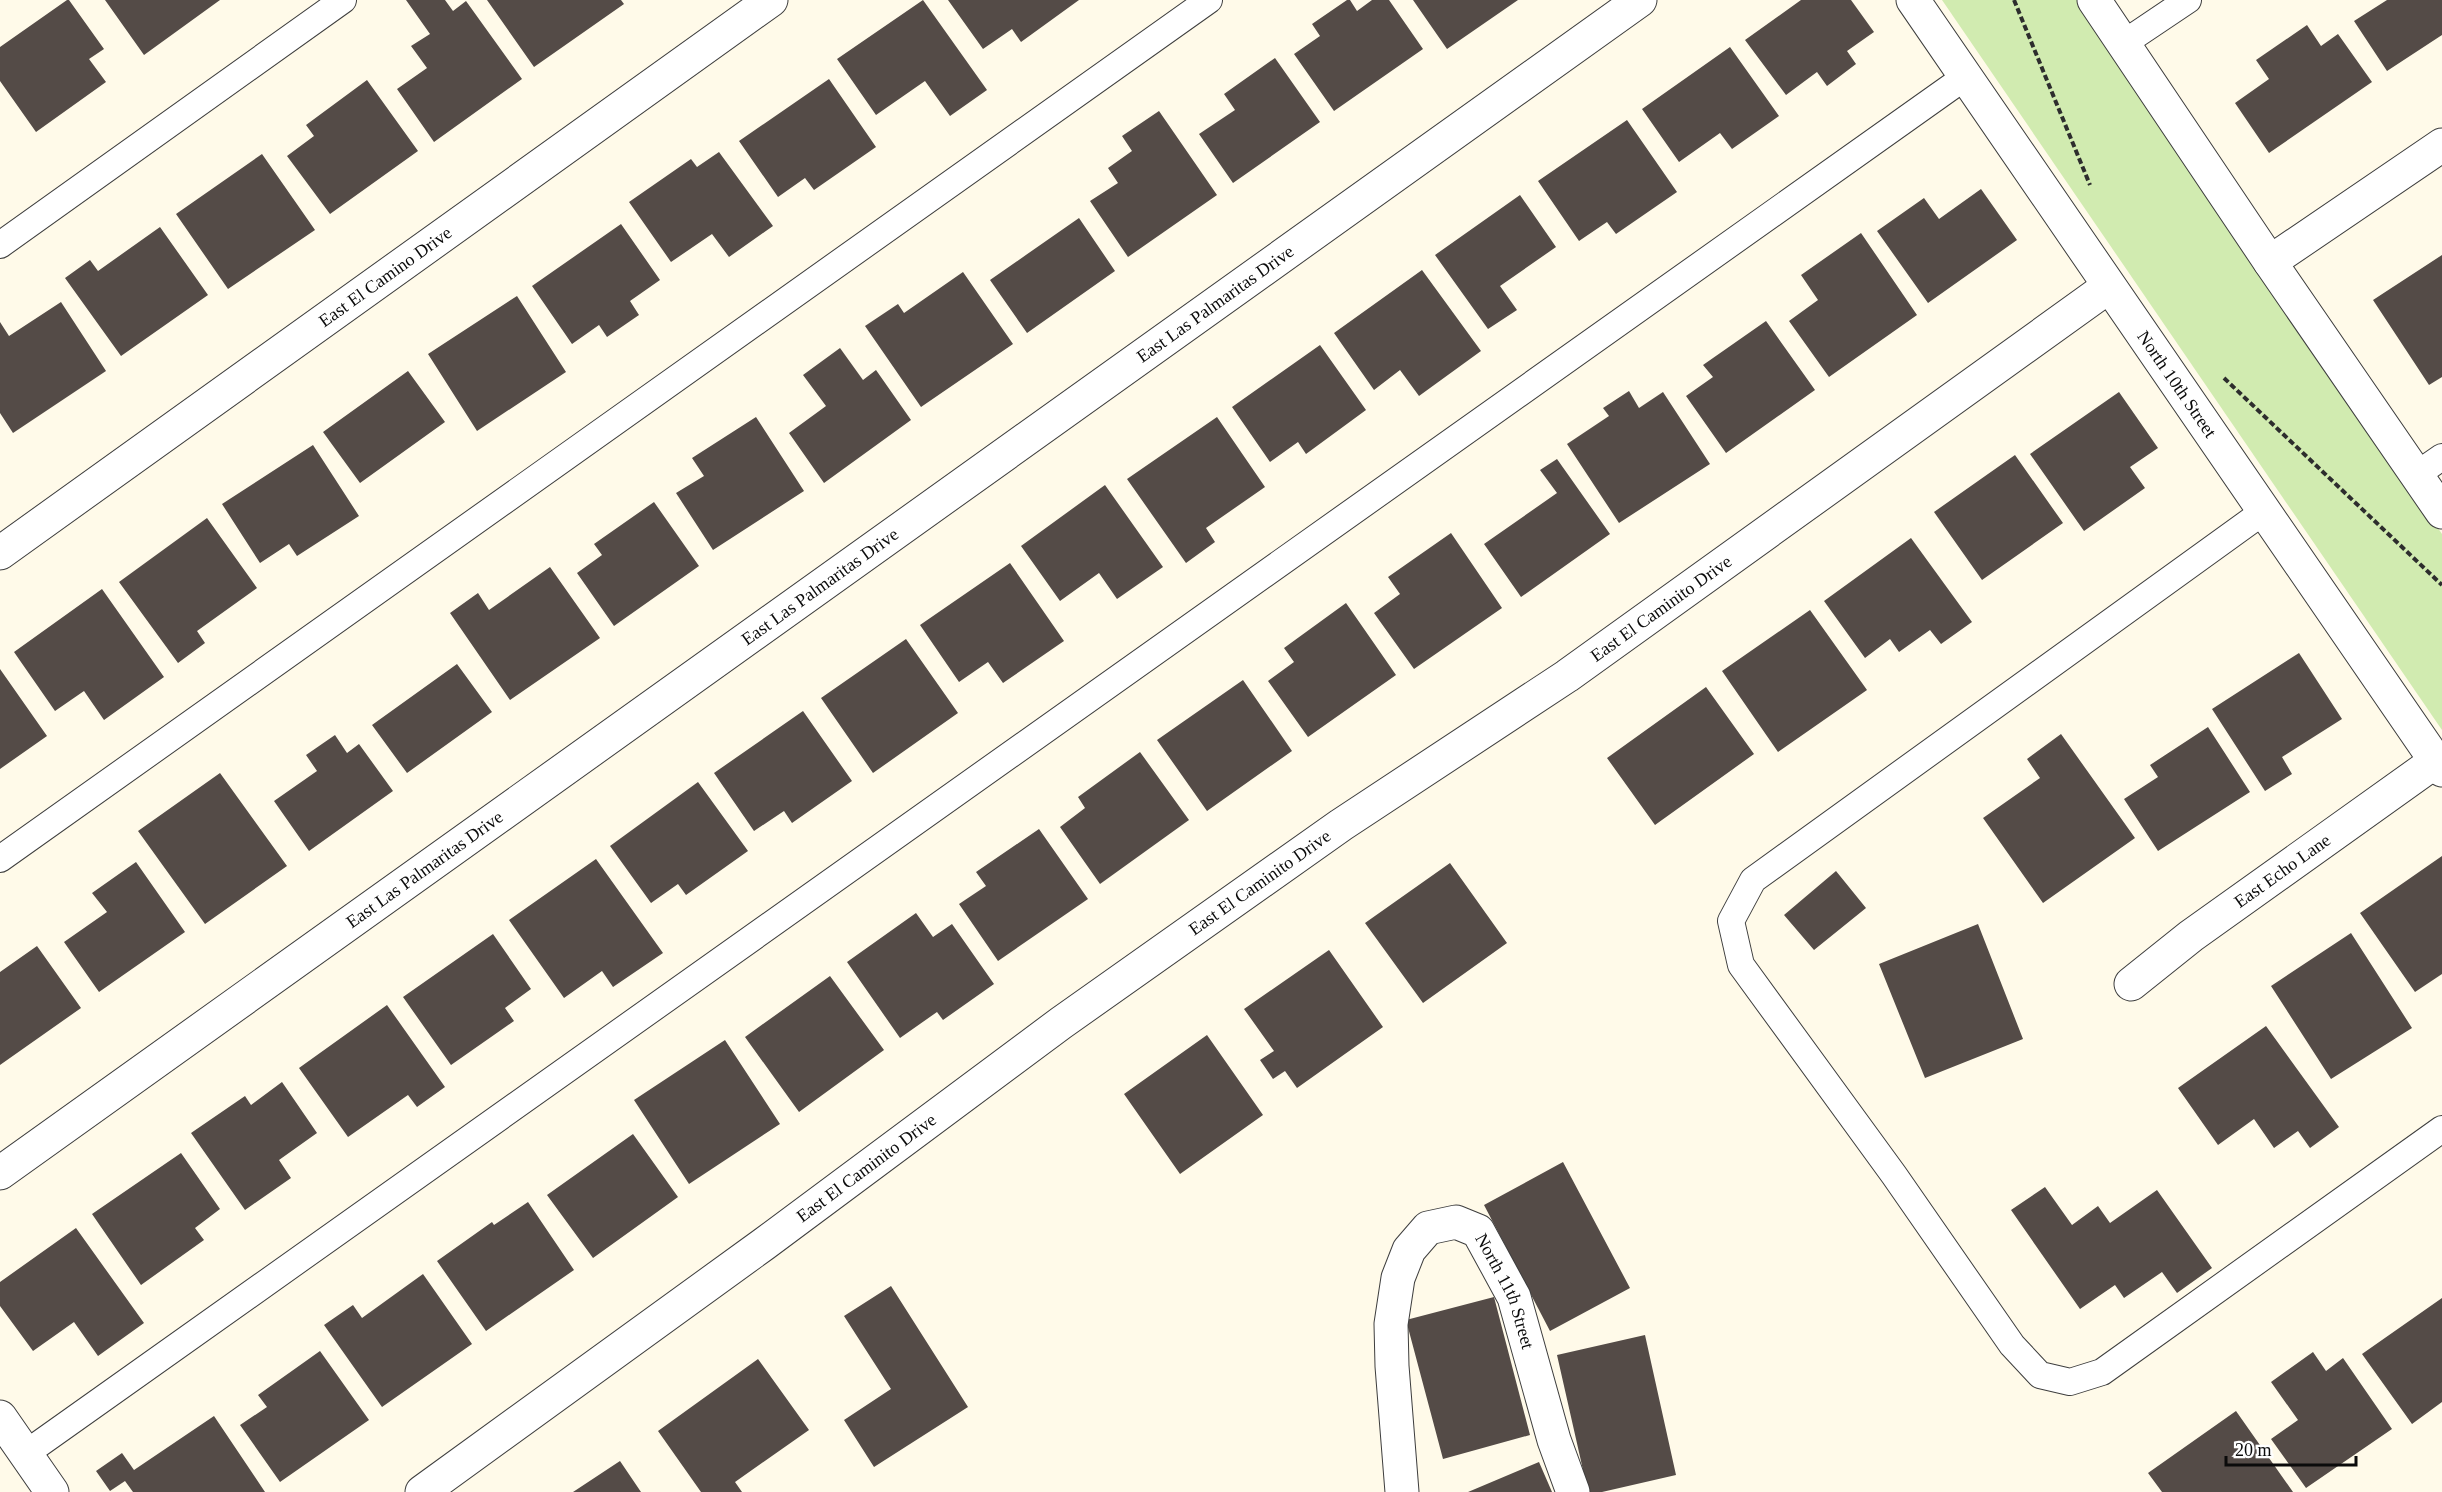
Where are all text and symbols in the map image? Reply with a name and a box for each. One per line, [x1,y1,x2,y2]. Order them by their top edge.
street label: East El Camino Drive [315,222,455,331]
street label: East Las Palmaritas Drive [1133,241,1297,367]
street label: North 10th Street [2133,327,2221,441]
street label: East Las Palmaritas Drive [738,524,902,649]
street label: East El Caminito Drive [1587,551,1735,666]
street label: East Las Palmaritas Drive [342,807,507,932]
street label: East El Caminito Drive [1185,826,1334,939]
street label: East Echo Lane [2230,830,2334,912]
street label: East El Caminito Drive [793,1109,940,1226]
street label: North 11th Street [1471,1230,1538,1351]
scale bar [2226,1429,2356,1467]
text: 20 m [2235,1440,2272,1460]

